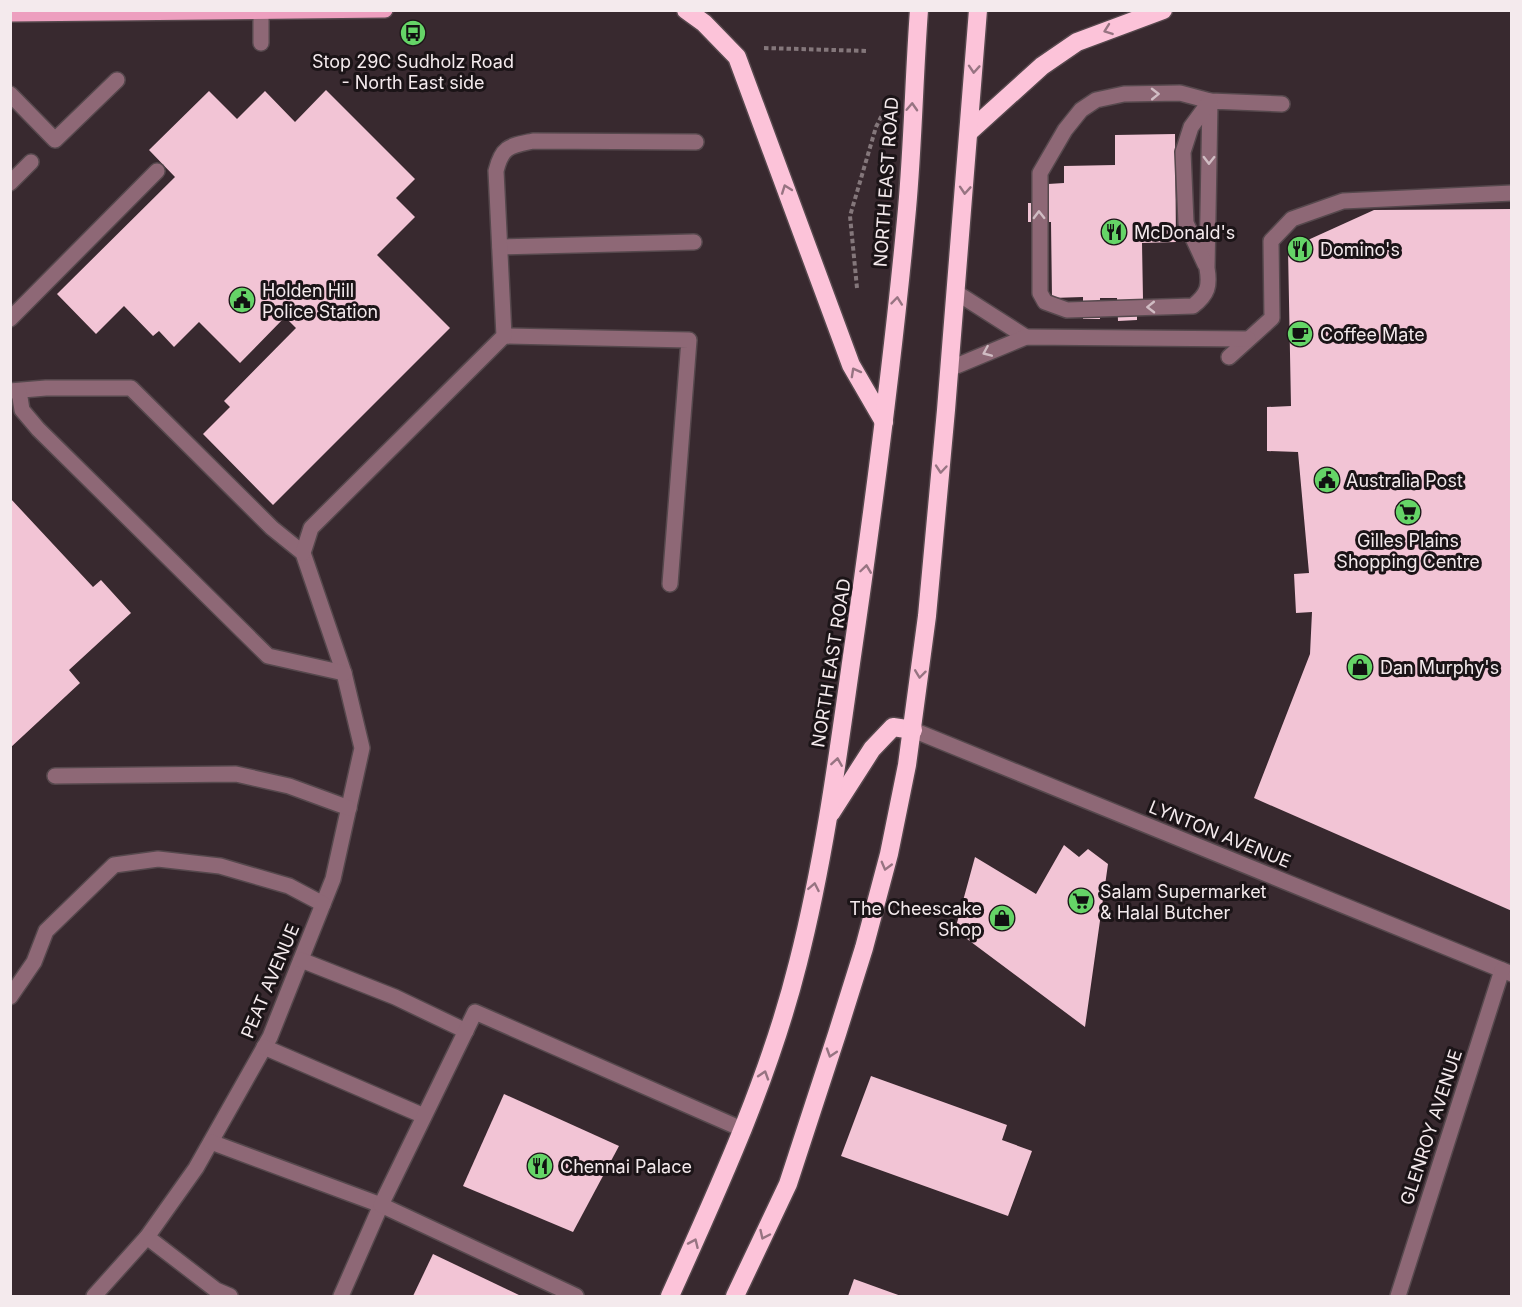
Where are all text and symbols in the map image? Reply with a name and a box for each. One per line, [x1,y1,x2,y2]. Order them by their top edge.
bus stop icon: Stop 29C Sudholz Road - North East side [398,18,428,48]
one-way arrow [1103,23,1114,36]
place label: Stop 29C Sudholz Road - North East side [312,51,514,93]
one-way arrow [967,64,980,73]
one-way arrow [1150,87,1159,100]
street label: NORTH EAST ROAD [870,96,902,268]
one-way arrow [906,102,919,111]
one-way arrow [1203,155,1215,164]
one-way arrow [781,184,793,195]
one-way arrow [959,185,972,195]
one-way arrow [1033,211,1045,220]
restaurant icon: McDonald's [1099,217,1129,247]
place label: McDonald's [1134,222,1235,243]
restaurant icon: Domino's [1285,234,1315,264]
place label: Domino's [1320,239,1400,260]
place label: Holden Hill Police Station [262,280,378,322]
public building icon: Holden Hill Police Station [227,285,257,315]
one-way arrow [890,297,903,306]
one-way arrow [1146,301,1155,314]
cafe icon: Coffee Mate [1285,319,1315,349]
place label: Coffee Mate [1320,324,1425,345]
one-way arrow [983,345,994,357]
one-way arrow [851,367,862,378]
one-way arrow [935,464,948,473]
public building icon: Australia Post [1312,465,1342,495]
place label: Australia Post [1346,470,1463,491]
supermarket icon: Gilles Plains Shopping Centre [1393,497,1423,527]
place label: Gilles Plains Shopping Centre [1336,530,1480,572]
one-way arrow [860,564,872,573]
street label: NORTH EAST ROAD [807,577,855,749]
shop icon: Dan Murphy's [1345,652,1375,682]
place label: Dan Murphy's [1380,657,1499,678]
one-way arrow [914,669,927,678]
one-way arrow [830,757,843,767]
street label: LYNTON AVENUE [1146,796,1294,872]
one-way arrow [880,860,893,870]
place label: Salam Supermarket & Halal Butcher [1100,881,1267,923]
one-way arrow [807,882,820,892]
supermarket icon: Salam Supermarket & Halal Butcher [1066,886,1096,916]
place label: The Cheescake Shop [849,898,982,940]
shop icon: The Cheescake Shop [987,903,1017,933]
street label: PEAT AVENUE [236,921,304,1041]
one-way arrow [826,1047,838,1058]
street label: GLENROY AVENUE [1396,1047,1466,1207]
one-way arrow [756,1070,769,1081]
restaurant icon: Chennai Palace [525,1151,555,1181]
place label: Chennai Palace [560,1156,692,1177]
one-way arrow [759,1229,771,1240]
one-way arrow [687,1238,699,1249]

